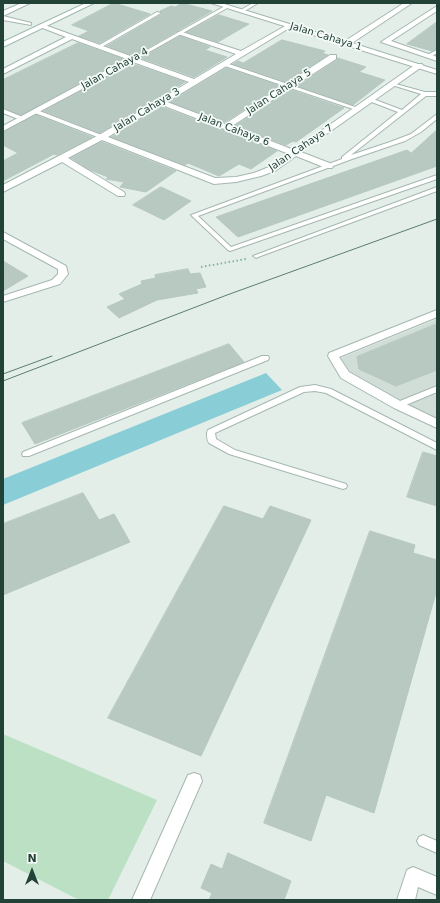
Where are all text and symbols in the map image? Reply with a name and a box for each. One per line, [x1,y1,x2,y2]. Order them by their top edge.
street label: Jalan Cahaya 1 [289,20,363,54]
street label: Jalan Cahaya 4 [79,46,151,92]
street label: Jalan Cahaya 5 [244,67,314,117]
street label: Jalan Cahaya 3 [112,86,182,134]
street label: Jalan Cahaya 6 [197,111,271,149]
street label: Jalan Cahaya 7 [267,122,335,174]
north arrow [12,851,52,891]
text: N [27,852,37,865]

